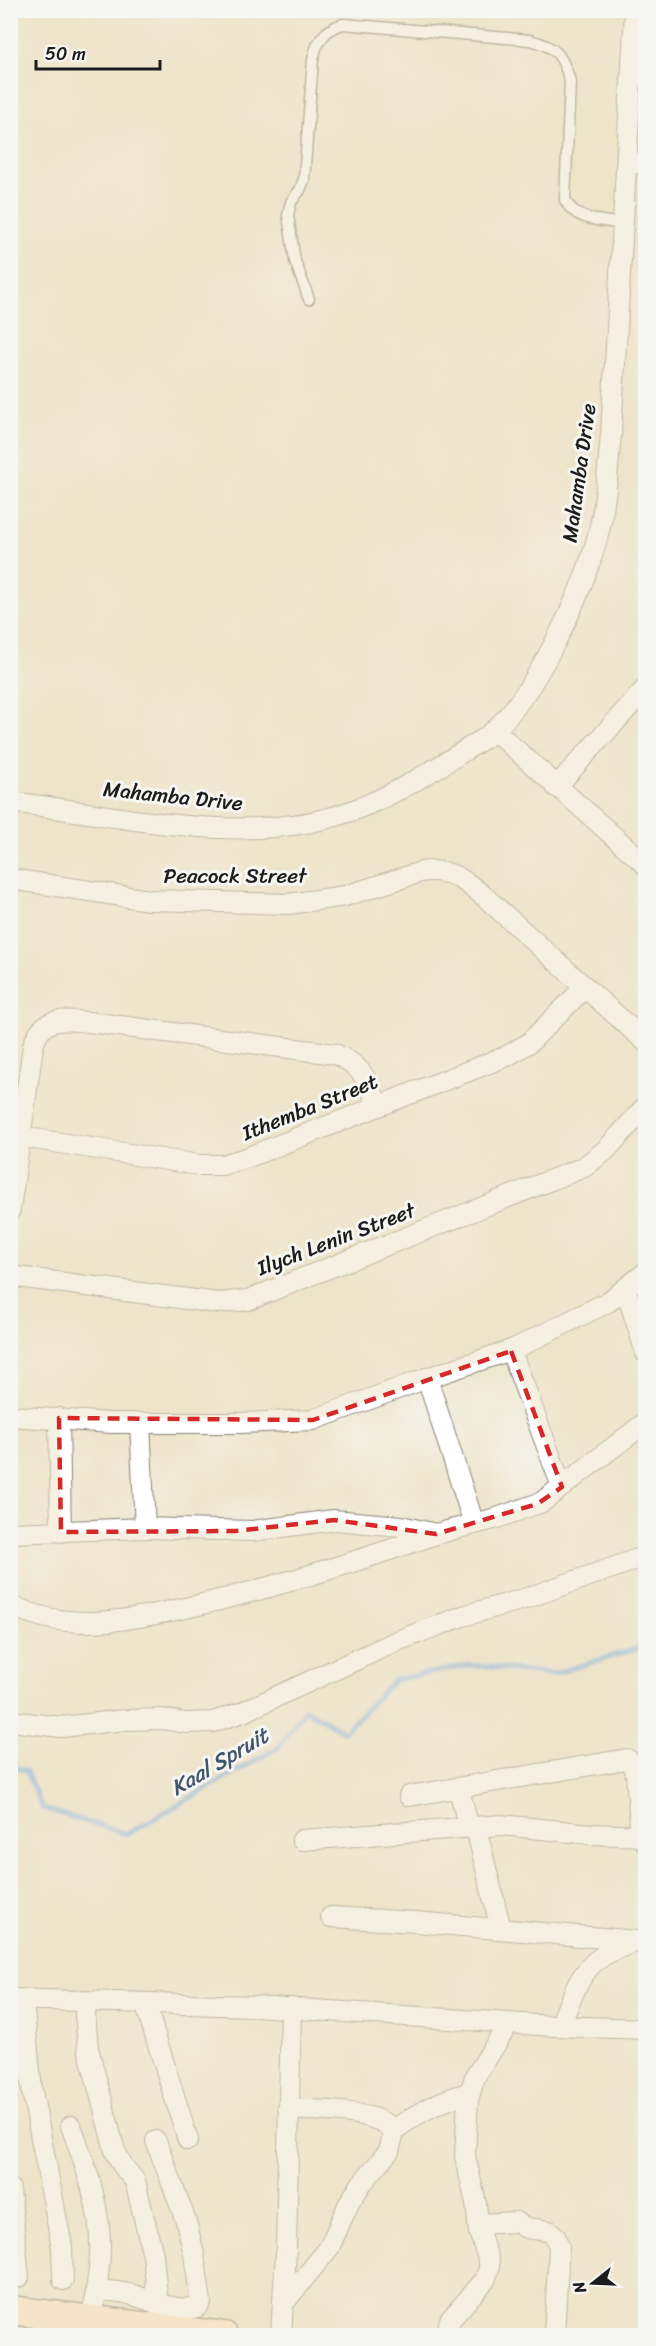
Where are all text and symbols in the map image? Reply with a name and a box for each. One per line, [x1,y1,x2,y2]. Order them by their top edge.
scale bar [36,33,160,71]
text: 50 m [45,38,86,70]
street label: Mahamba Drive [550,401,608,545]
street label: Mahamba Drive [101,770,245,822]
street label: Peacock Street [163,857,308,895]
street label: Ithemba Street [235,1062,384,1152]
street label: Ilych Lenin Street [250,1191,422,1287]
water label: Kaal Spruit [162,1715,278,1806]
north arrow [563,2253,623,2313]
text: N [563,2277,595,2298]

